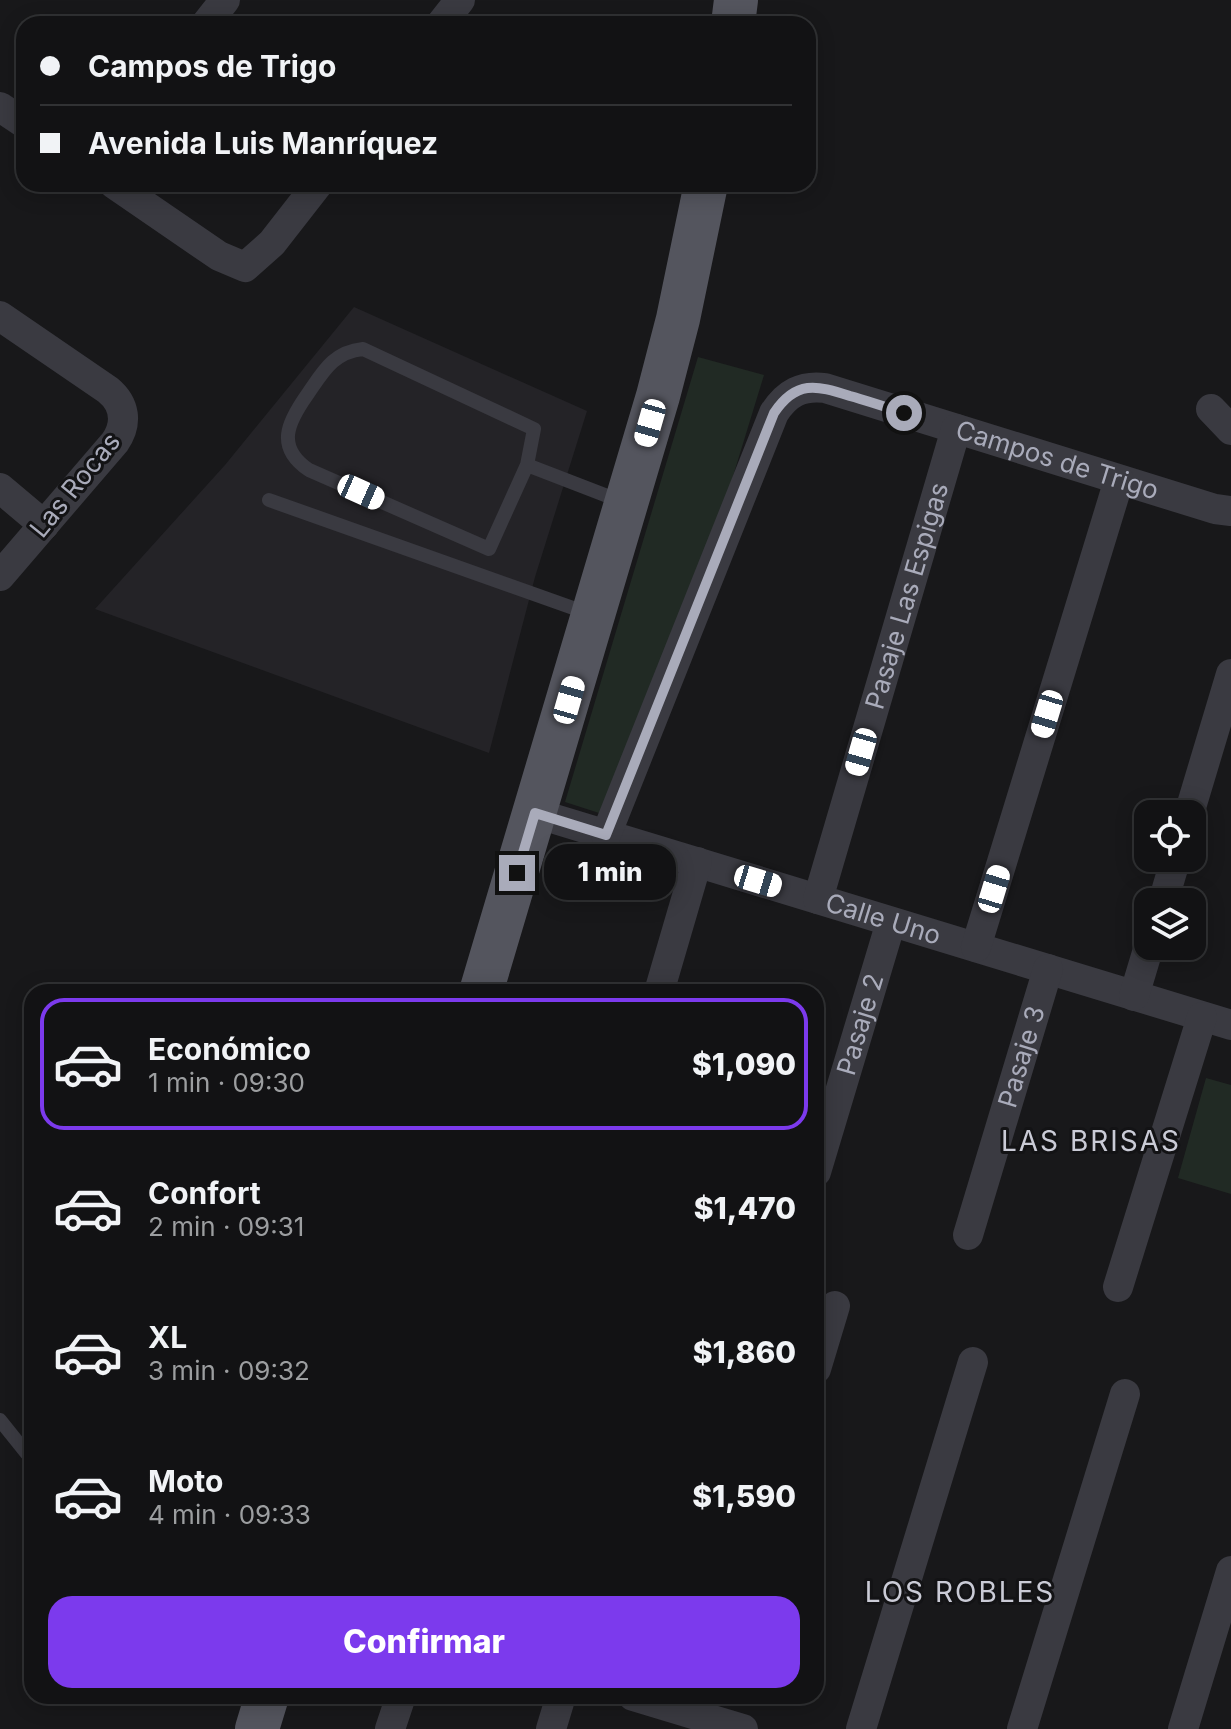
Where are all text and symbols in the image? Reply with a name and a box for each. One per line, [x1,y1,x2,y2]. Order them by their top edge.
text: Campos de Trigo [88,48,336,84]
text: Avenida Luis Manríquez [88,125,438,161]
route start [886,395,922,431]
car [632,397,668,449]
street label: Campos de Trigo [952,414,1163,506]
street label: Las Rocas [23,426,126,543]
car [334,471,388,513]
street label: Pasaje Las Espigas [859,479,954,713]
car [551,674,587,726]
car [1029,688,1065,740]
car [843,726,879,778]
map controls [1134,800,1206,960]
button: locate [1134,800,1206,872]
callout: 1 min [545,845,677,901]
route end [499,855,535,891]
text: 1 min [577,856,643,887]
car [732,863,784,899]
car [976,863,1012,915]
street label: Calle Uno [822,886,945,951]
button: layers [1134,888,1206,960]
street label: Pasaje 2 [830,970,890,1079]
street label: Pasaje 3 [991,1002,1051,1111]
icon: car [52,1028,124,1100]
text: Económico [148,1031,311,1067]
text: $1,090 [692,1046,796,1082]
text: 1 min · 09:30 [148,1067,305,1098]
district label: LAS BRISAS [1001,1124,1181,1158]
icon: car [52,1172,124,1244]
text: Confort [148,1175,261,1211]
text: $1,470 [694,1190,796,1226]
text: 2 min · 09:31 [148,1211,304,1242]
icon: car [52,1316,124,1388]
text: XL [148,1319,187,1355]
text: $1,860 [693,1334,796,1370]
text: 3 min · 09:32 [148,1355,310,1386]
icon: car [52,1460,124,1532]
text: Moto [148,1463,223,1499]
text: $1,590 [692,1478,796,1514]
text: 4 min · 09:33 [148,1499,311,1530]
district label: LOS ROBLES [865,1575,1055,1609]
button: Confirmar [48,1596,800,1688]

